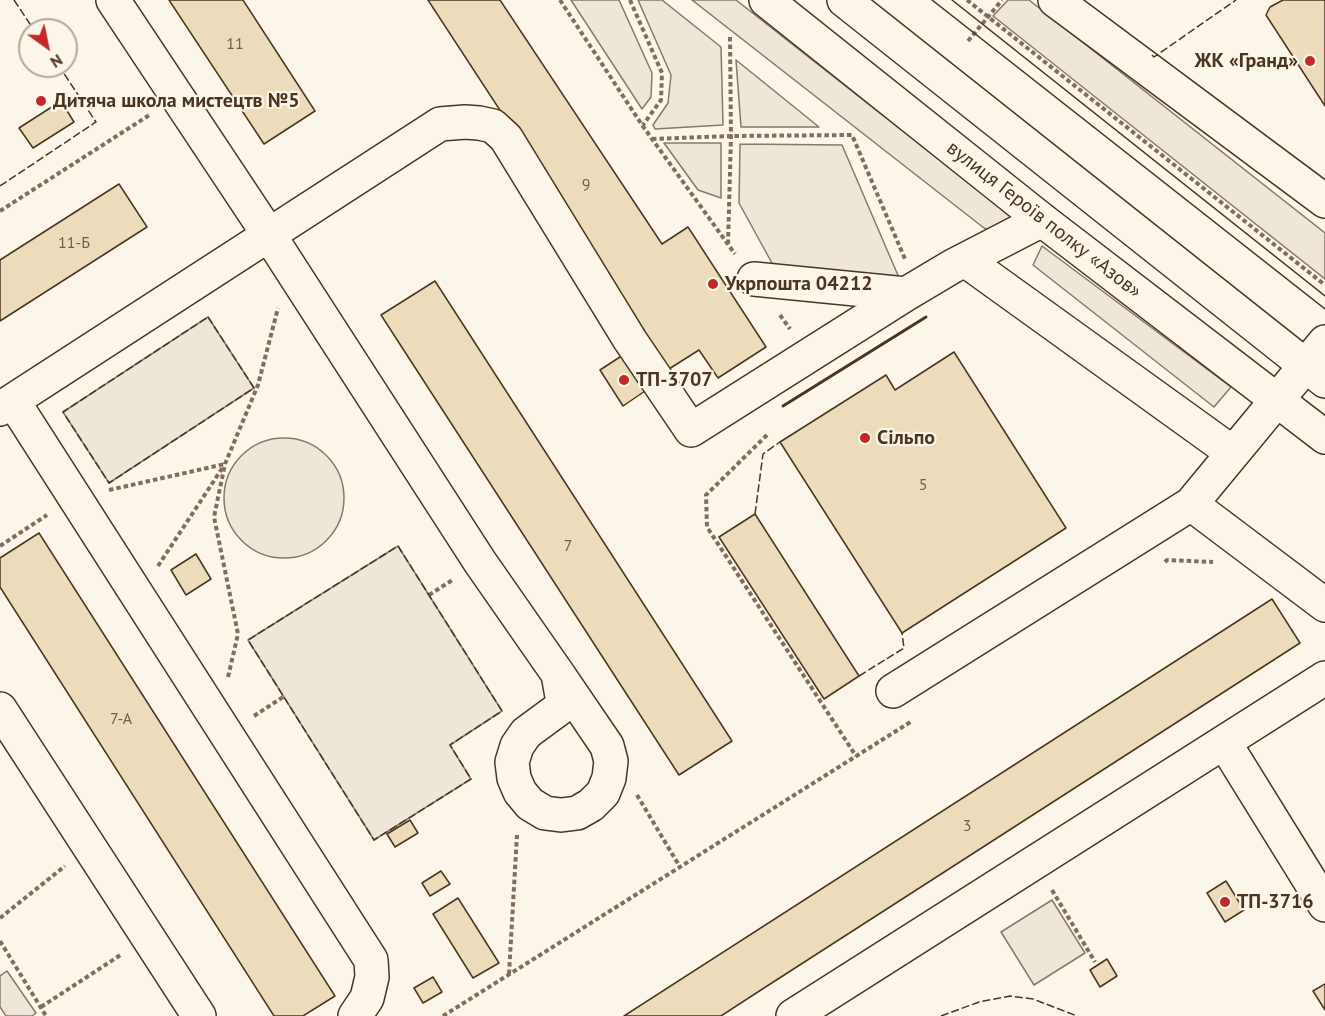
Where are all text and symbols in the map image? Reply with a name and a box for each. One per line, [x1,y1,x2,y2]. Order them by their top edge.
north arrow [18,18,78,78]
house number: 11 [226,34,244,54]
place label: ЖК «Гранд» [1195,49,1298,73]
text: N [47,50,67,73]
marker: ЖК «Гранд» [1303,54,1317,68]
place label: Дитяча школа мистецтв №5 [53,89,300,113]
marker: Дитяча школа мистецтв №5 [34,94,48,108]
street label: вулиця Героїв полку «Азов» [942,136,1146,304]
house number: 9 [582,175,590,195]
house number: 11-Б [58,233,90,253]
place label: Укрпошта 04212 [725,272,873,296]
marker: Укрпошта 04212 [706,277,720,291]
place label: ТП-3707 [636,368,713,392]
marker: ТП-3707 [617,373,631,387]
place label: Сільпо [877,426,935,450]
marker: Сільпо [858,431,872,445]
house number: 5 [919,475,927,495]
house number: 7 [564,536,572,556]
house number: 7-А [110,709,132,729]
house number: 3 [963,816,971,836]
place label: ТП-3716 [1237,890,1314,914]
marker: ТП-3716 [1218,895,1232,909]

